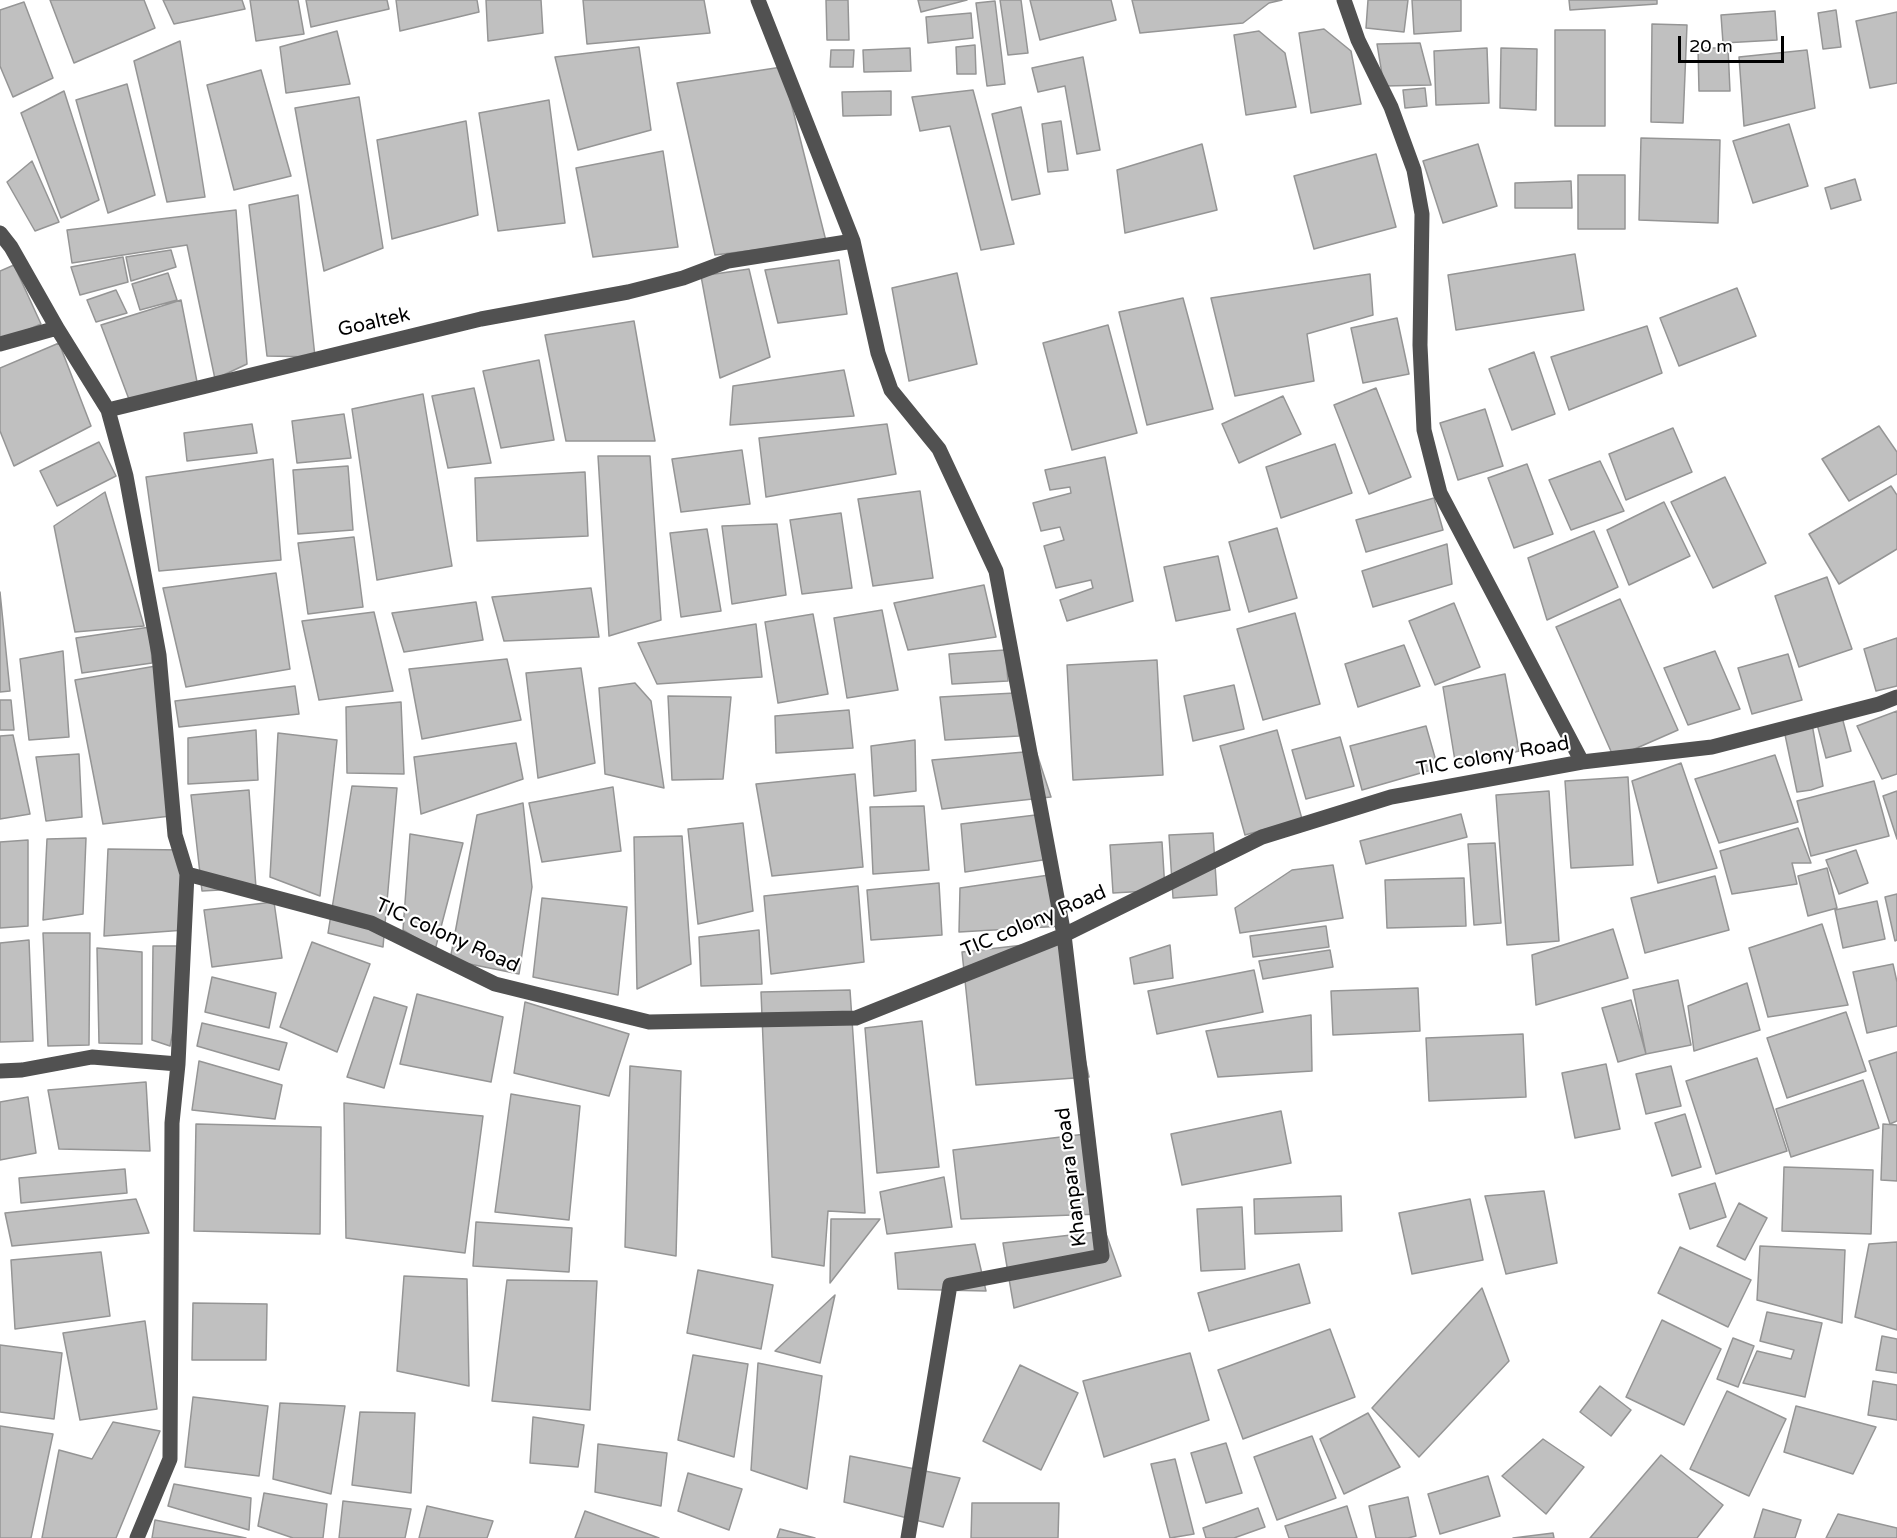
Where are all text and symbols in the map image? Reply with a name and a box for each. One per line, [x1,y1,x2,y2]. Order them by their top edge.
scale bar [1681,24,1788,62]
text: 20 m [1689,35,1733,57]
street label: Goaltek [336,303,412,343]
street label: TIC colony Road [1415,732,1571,782]
street label: TIC colony Road [958,881,1110,963]
street label: TIC colony Road [371,894,523,978]
street label: Khanpara road [1052,1106,1092,1248]

